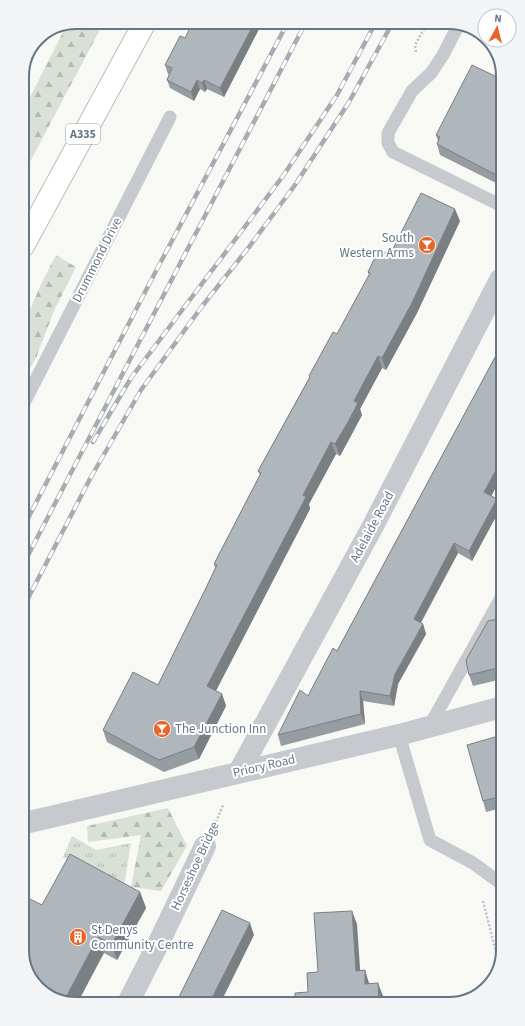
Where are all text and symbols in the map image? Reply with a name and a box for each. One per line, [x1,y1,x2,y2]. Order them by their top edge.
north arrow [477,8,517,48]
text: N [494,11,503,26]
road number: A335 [66,124,100,144]
street label: Drummond Drive [68,214,126,306]
place label: South Western Arms [339,229,415,262]
bar icon: South Western Arms [417,235,437,255]
street label: Adelaide Road [346,488,398,566]
bar icon: The Junction Inn [152,719,172,739]
place label: The Junction Inn [175,720,266,738]
street label: Priory Road [231,750,297,782]
street label: Horseshoe Bridge [167,819,223,913]
place label: St Denys Community Centre [91,921,194,954]
building icon: St Denys Community Centre [68,927,88,947]

